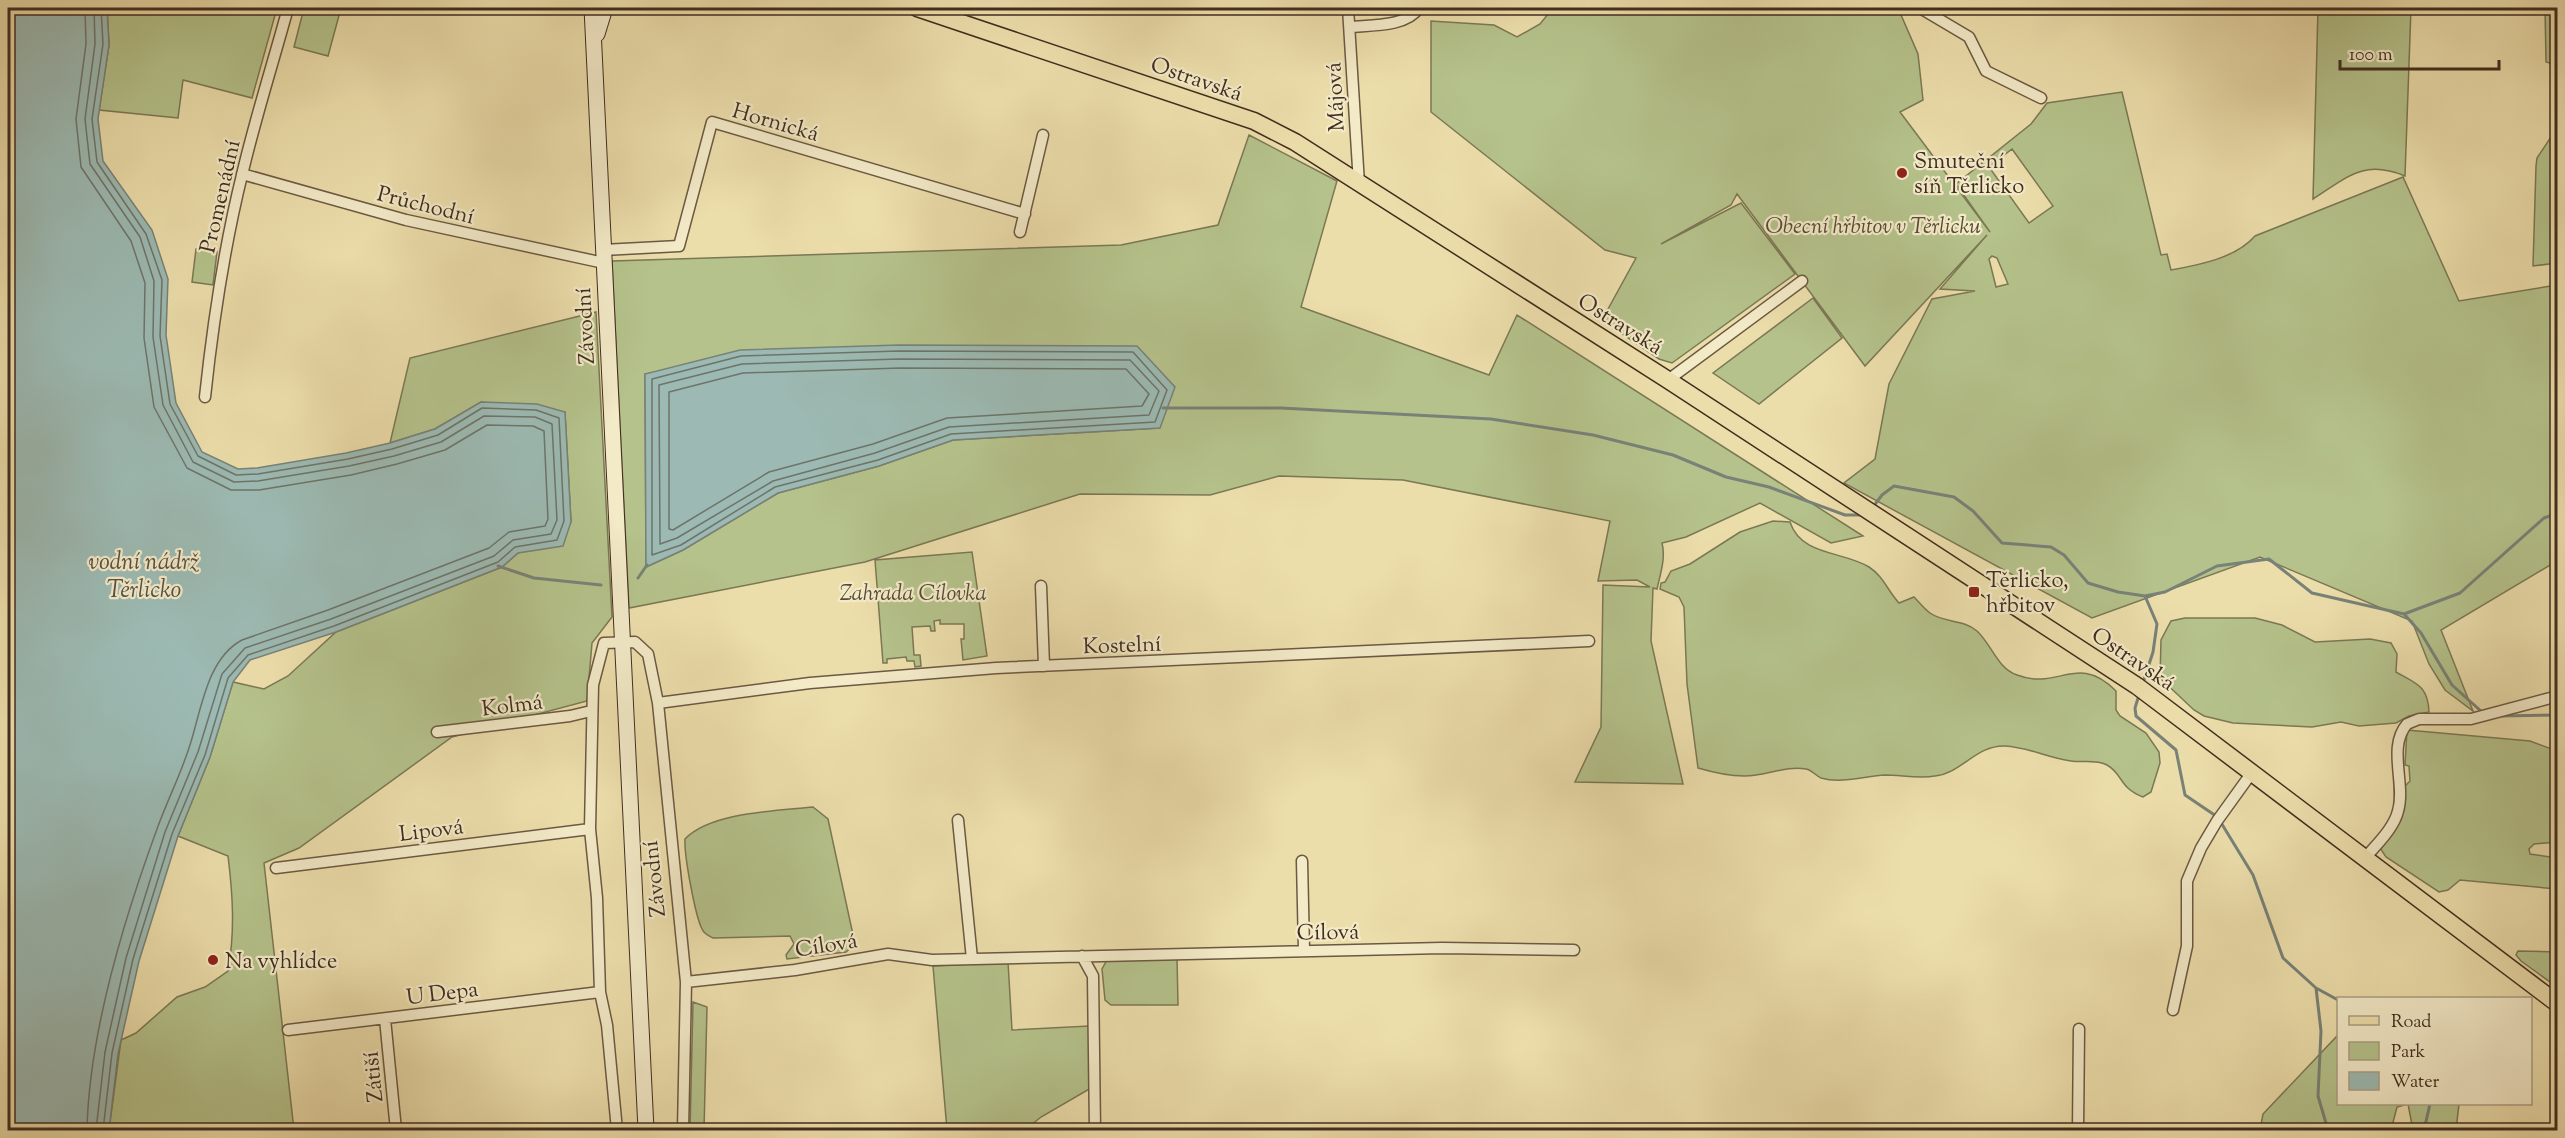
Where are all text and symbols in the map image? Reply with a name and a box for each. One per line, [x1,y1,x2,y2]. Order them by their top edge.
scale bar [2340,33,2499,71]
text: 100 m [2349,43,2393,69]
street label: Ostravská [1146,50,1246,111]
street label: Májová [1319,61,1355,132]
street label: Hornická [728,96,822,152]
street label: Promenádní [193,137,250,256]
place label: Smuteční síň Těrlicko [1914,147,2024,204]
marker: Smuteční síň Těrlicko [1895,166,1909,180]
street label: Průchodní [373,179,477,234]
park label: Obecní hřbitov v Těrlicku [1765,212,1981,244]
street label: Závodní [569,287,605,365]
street label: Ostravská [1571,287,1668,364]
water label: vodní nádrž Těrlicko [89,546,199,608]
place label: Těrlicko, hřbitov [1986,566,2069,623]
park label: Zahrada Cílovka [839,579,987,611]
marker: Těrlicko, hřbitov [1967,585,1981,599]
street label: Ostravská [2084,621,2181,700]
street label: Kostelní [1082,630,1162,664]
street label: Kolmá [480,687,545,727]
street label: Lipová [397,812,465,852]
street label: Závodní [636,839,676,919]
street label: Cílová [1296,917,1360,951]
street label: Cílová [793,926,860,968]
place label: Na vyhlídce [225,947,337,979]
marker: Na vyhlídce [206,953,220,967]
street label: U Depa [404,975,480,1015]
legend [2337,997,2532,1105]
text: Road [2391,1010,2431,1036]
text: Park [2391,1040,2426,1066]
street label: Zátiší [356,1050,394,1104]
text: Water [2391,1070,2440,1096]

